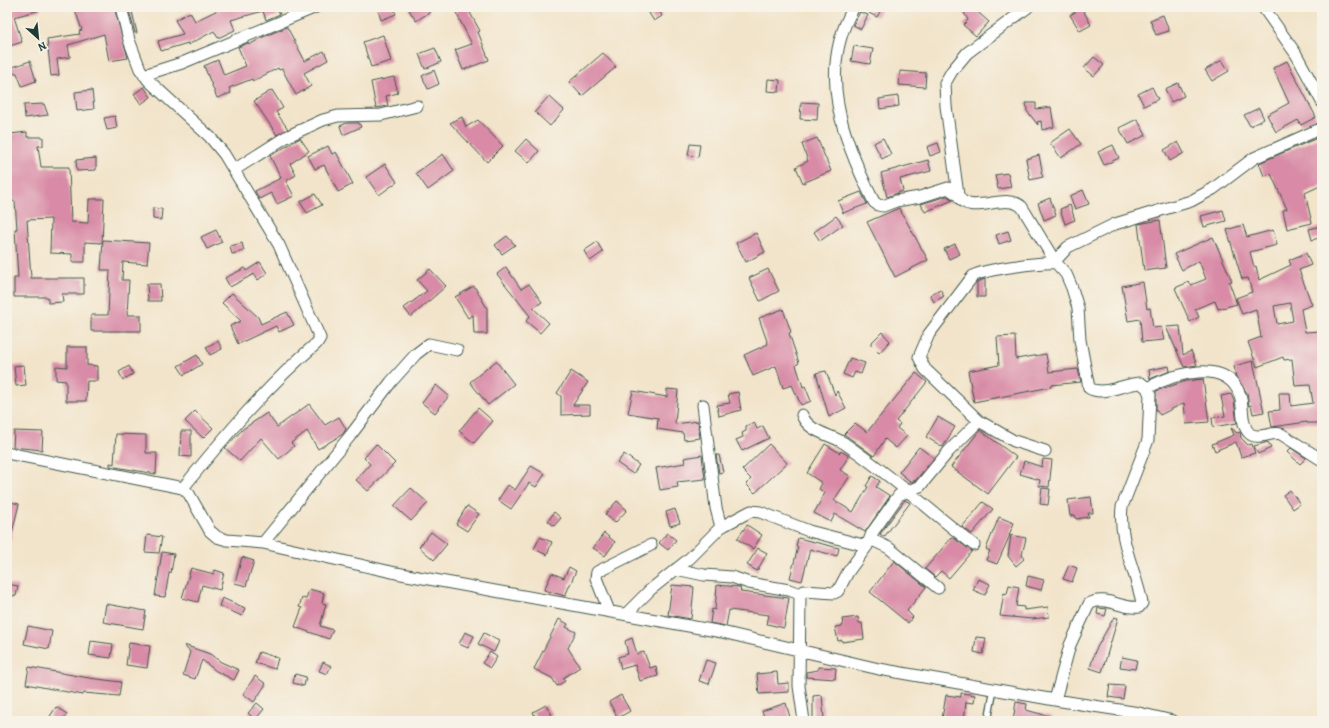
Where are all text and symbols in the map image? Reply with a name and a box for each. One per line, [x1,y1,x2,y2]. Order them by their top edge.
north arrow [18,18,58,58]
text: N [35,38,49,55]

